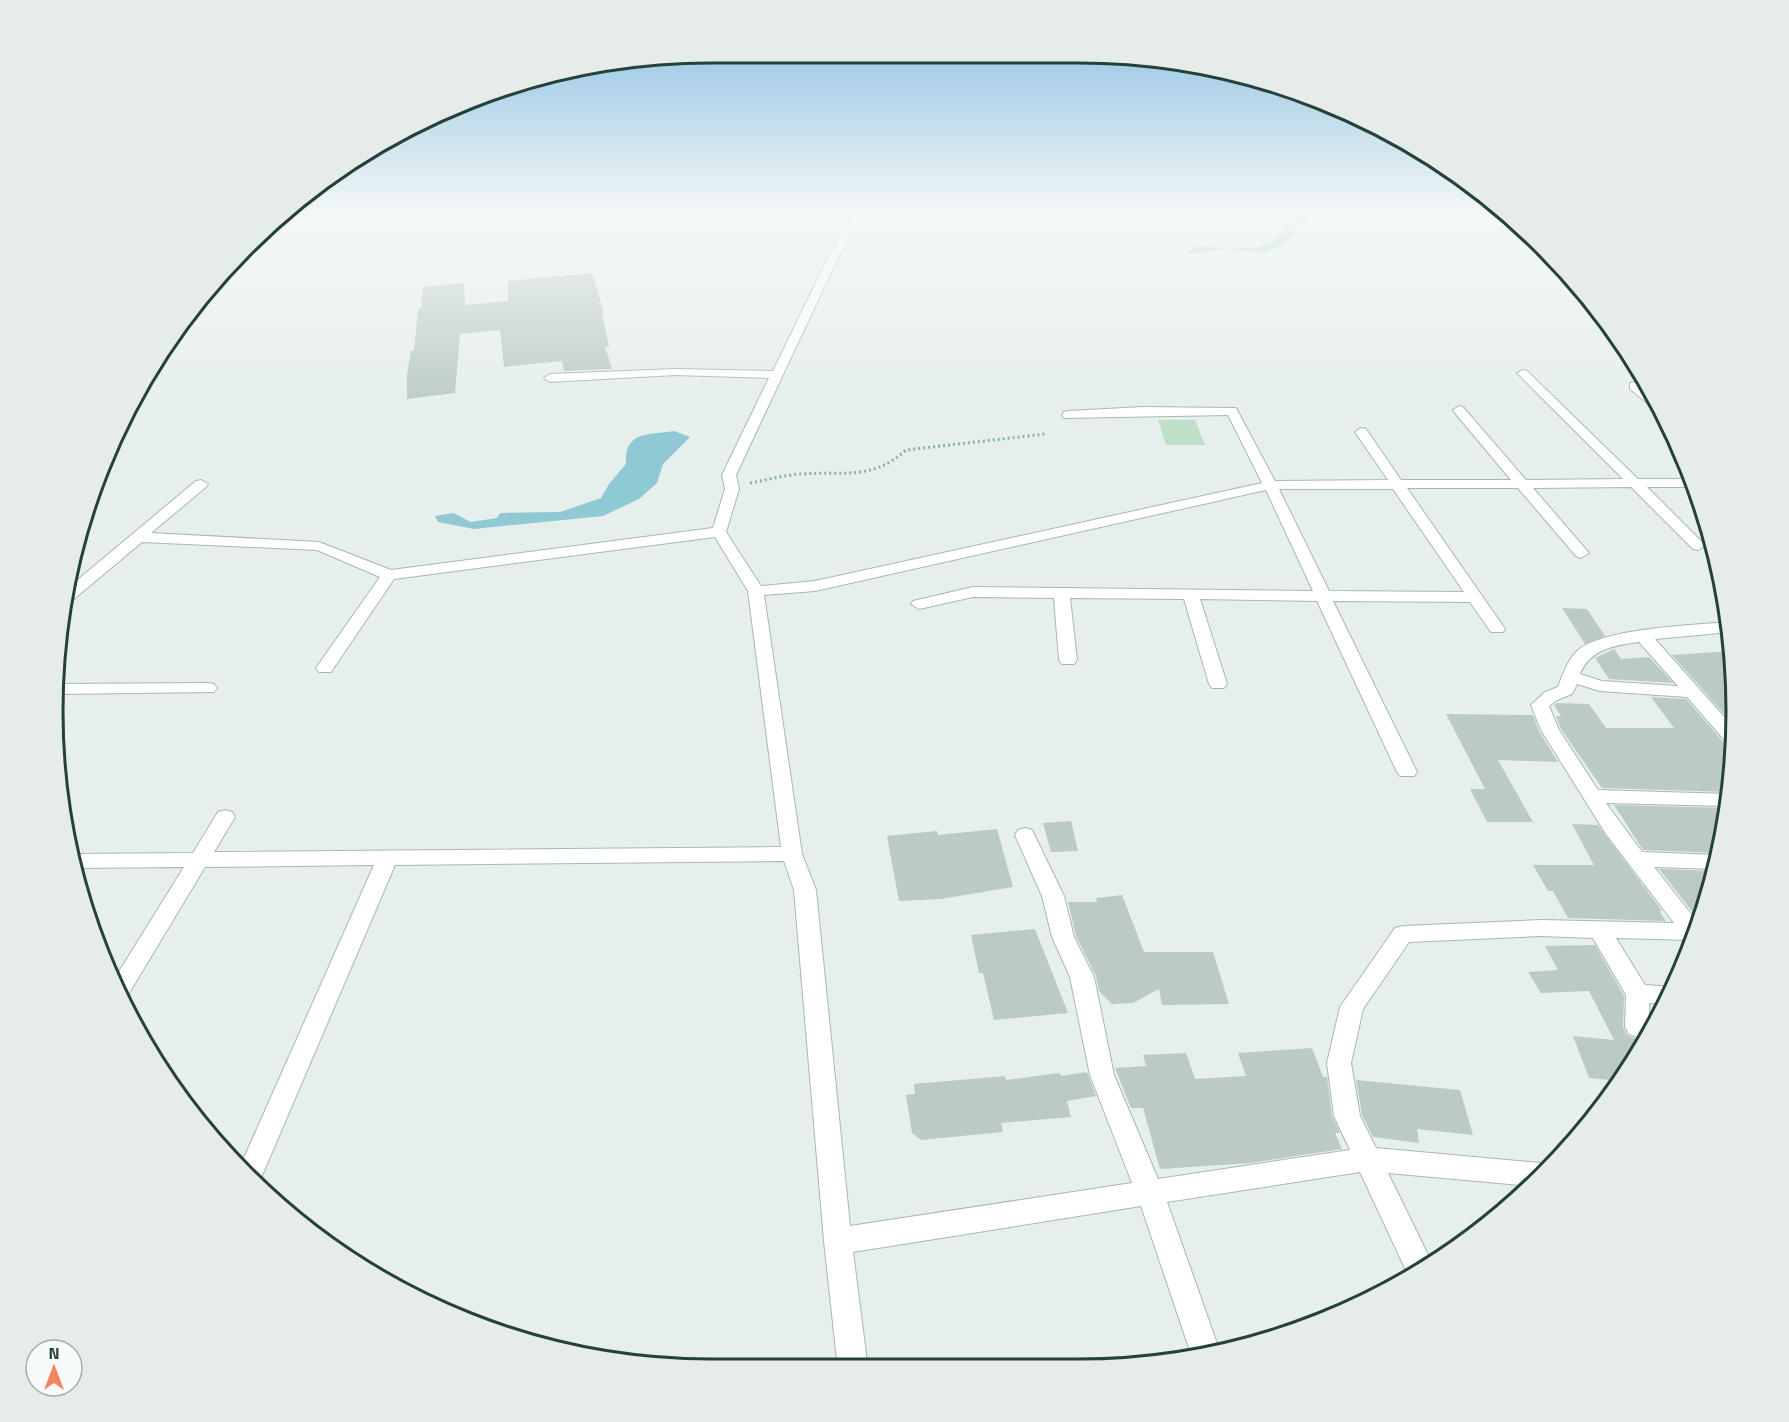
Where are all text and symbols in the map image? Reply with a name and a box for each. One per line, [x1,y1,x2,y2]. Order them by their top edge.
north arrow [24,1338,84,1398]
text: N [48,1341,60,1365]

